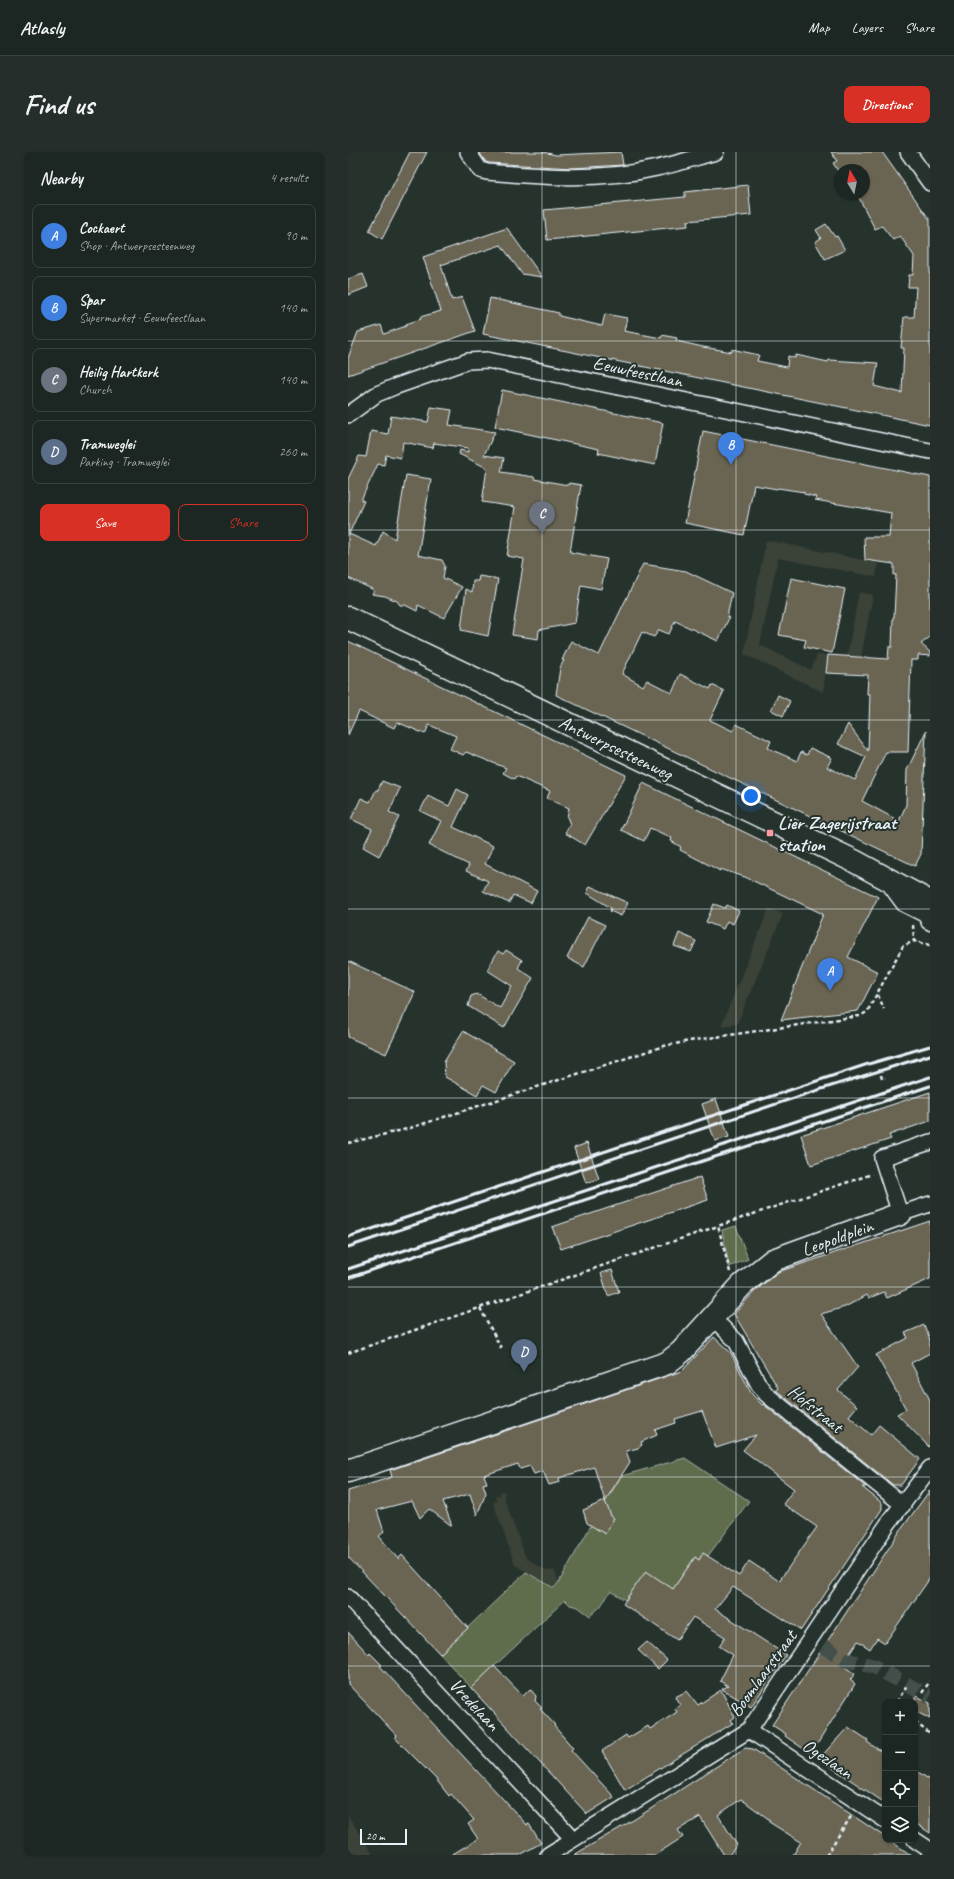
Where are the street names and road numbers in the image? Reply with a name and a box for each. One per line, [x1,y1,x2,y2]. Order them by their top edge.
street label: Eeuwfeestlaan [591,351,686,393]
street label: Antwerpsesteenweg [555,710,677,786]
street label: Leopoldplein [798,1213,878,1262]
street label: Hofstraat [783,1379,849,1439]
street label: Boomlaarstraat [723,1624,803,1722]
street label: Vredelaan [444,1673,505,1736]
street label: Ogezlaan [798,1733,858,1785]

